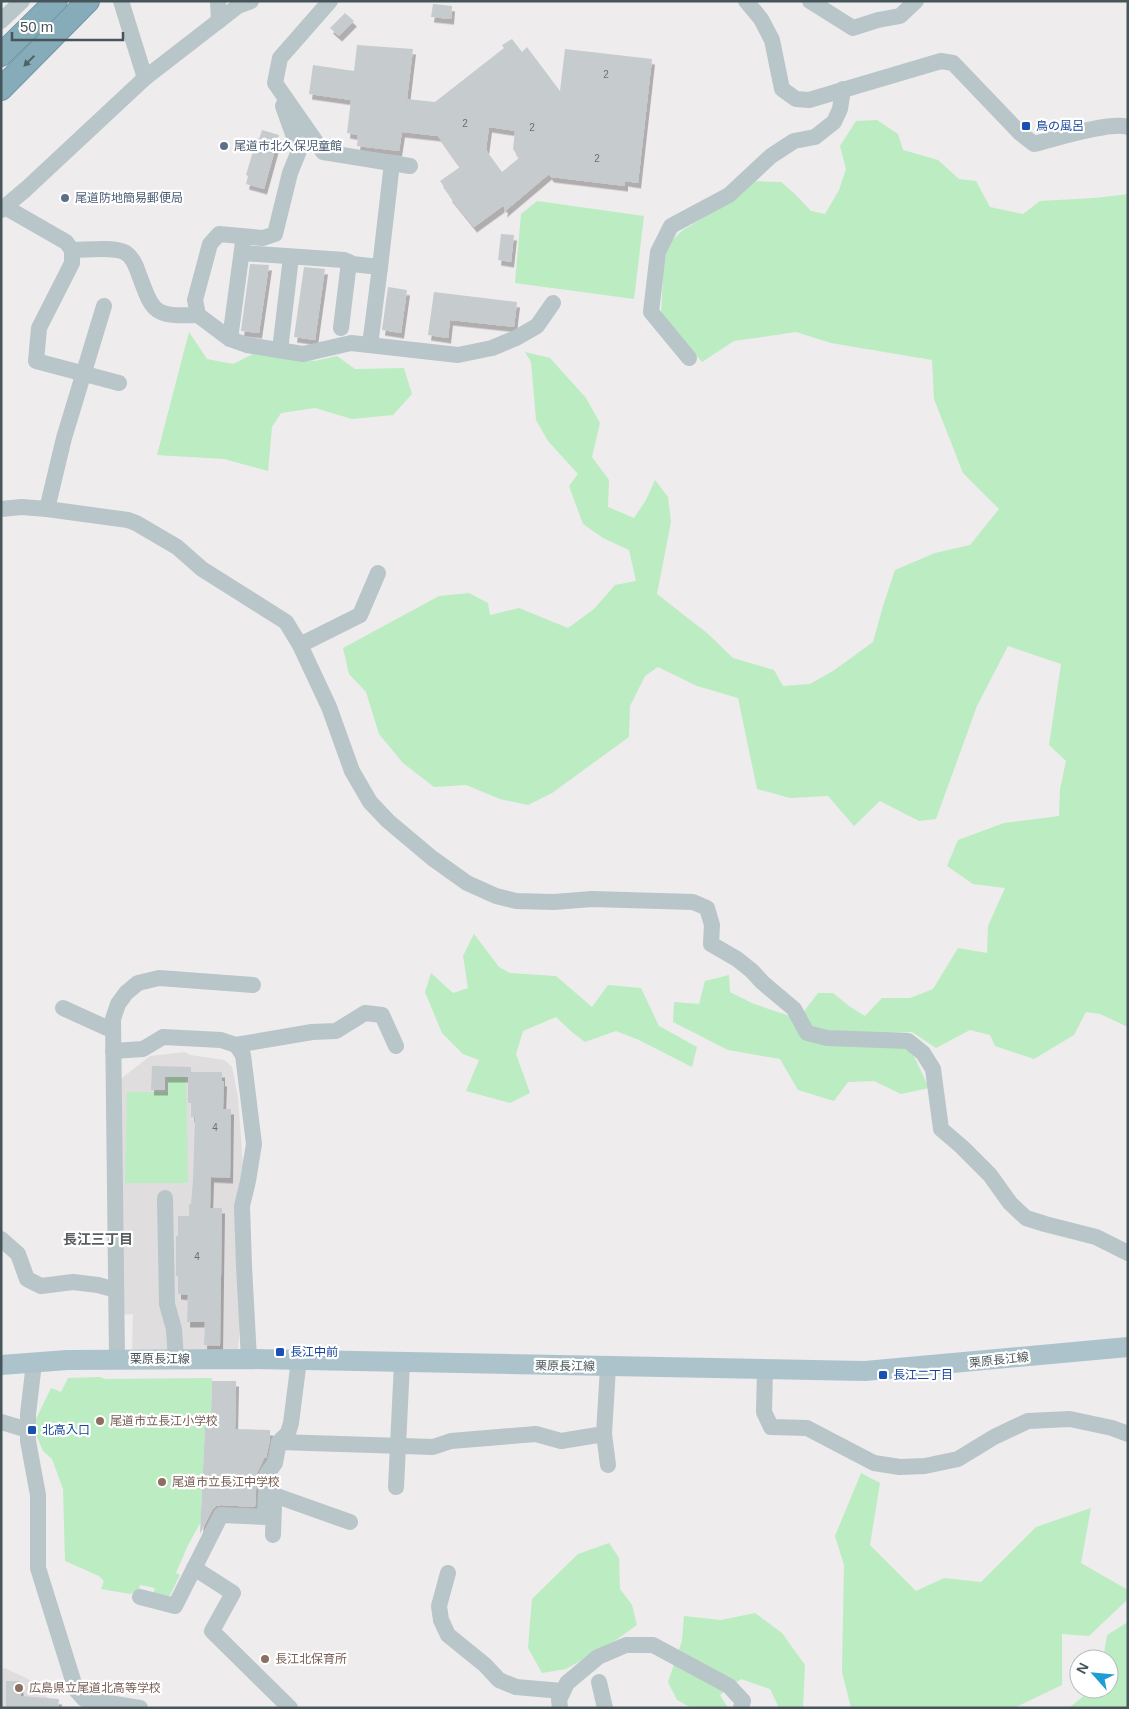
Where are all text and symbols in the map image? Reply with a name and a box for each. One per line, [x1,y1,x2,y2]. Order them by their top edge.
scale bar [12,10,124,42]
text: 50 m [20,18,53,35]
one-way arrow [23,55,35,67]
house number: 2 [603,69,609,80]
house number: 2 [462,118,468,129]
place label: 鳥の風呂 [1036,119,1084,133]
marker: 鳥の風呂 [1020,120,1032,132]
house number: 2 [529,122,535,133]
place label: 尾道市北久保児童館 [234,139,342,153]
marker: 尾道市北久保児童館 [218,140,230,152]
house number: 2 [594,153,600,164]
place label: 尾道防地簡易郵便局 [75,191,183,205]
marker: 尾道防地簡易郵便局 [59,192,71,204]
house number: 4 [212,1122,218,1133]
district label: 長江三丁目 [63,1231,133,1247]
house number: 4 [194,1251,200,1262]
place label: 長江中前 [290,1345,338,1359]
marker: 長江中前 [274,1346,286,1358]
street label: 栗原長江線 [968,1350,1030,1370]
street label: 栗原長江線 [130,1352,190,1366]
street label: 栗原長江線 [535,1358,595,1374]
place label: 長江二丁目 [893,1368,953,1382]
marker: 長江二丁目 [877,1369,889,1381]
place label: 尾道市立長江小学校 [110,1414,218,1428]
marker: 尾道市立長江小学校 [94,1415,106,1427]
place label: 北高入口 [42,1423,90,1437]
marker: 北高入口 [26,1424,38,1436]
place label: 尾道市立長江中学校 [172,1475,280,1489]
marker: 尾道市立長江中学校 [156,1476,168,1488]
north arrow [1069,1649,1119,1699]
place label: 長江北保育所 [275,1652,347,1666]
marker: 長江北保育所 [259,1653,271,1665]
text: N [1073,1660,1092,1676]
place label: 広島県立尾道北高等学校 [29,1681,161,1695]
marker: 広島県立尾道北高等学校 [13,1682,25,1694]

